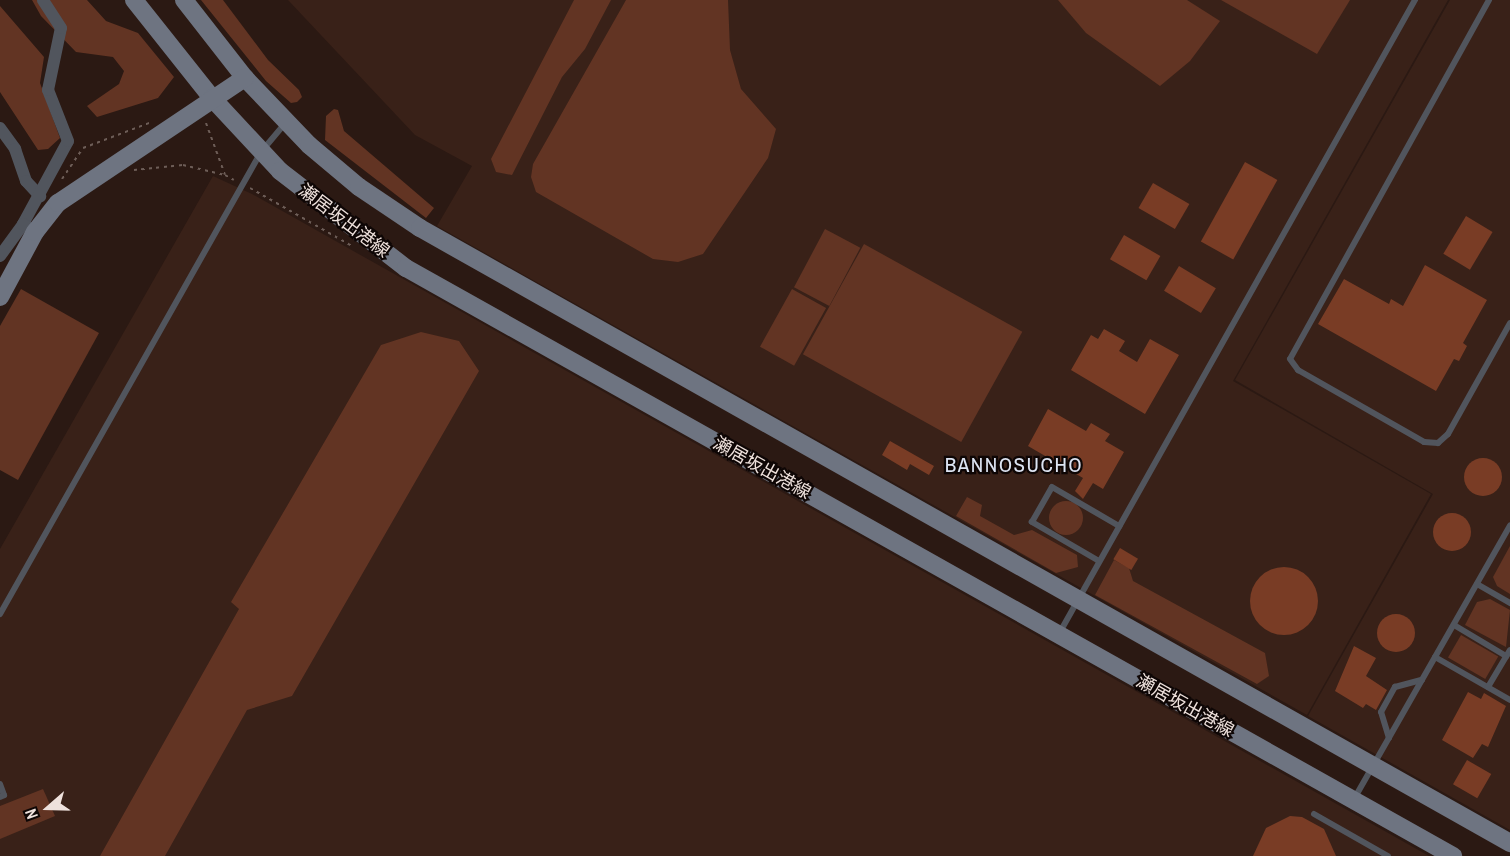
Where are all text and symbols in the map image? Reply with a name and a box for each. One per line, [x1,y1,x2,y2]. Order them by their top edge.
street label: 瀬居坂出港線 [294,180,394,262]
street label: 瀬居坂出港線 [710,432,814,504]
district label: BANNOSUCHO [945,452,1083,478]
street label: 瀬居坂出港線 [1133,670,1237,742]
north arrow [18,778,78,838]
text: N [19,806,43,822]

